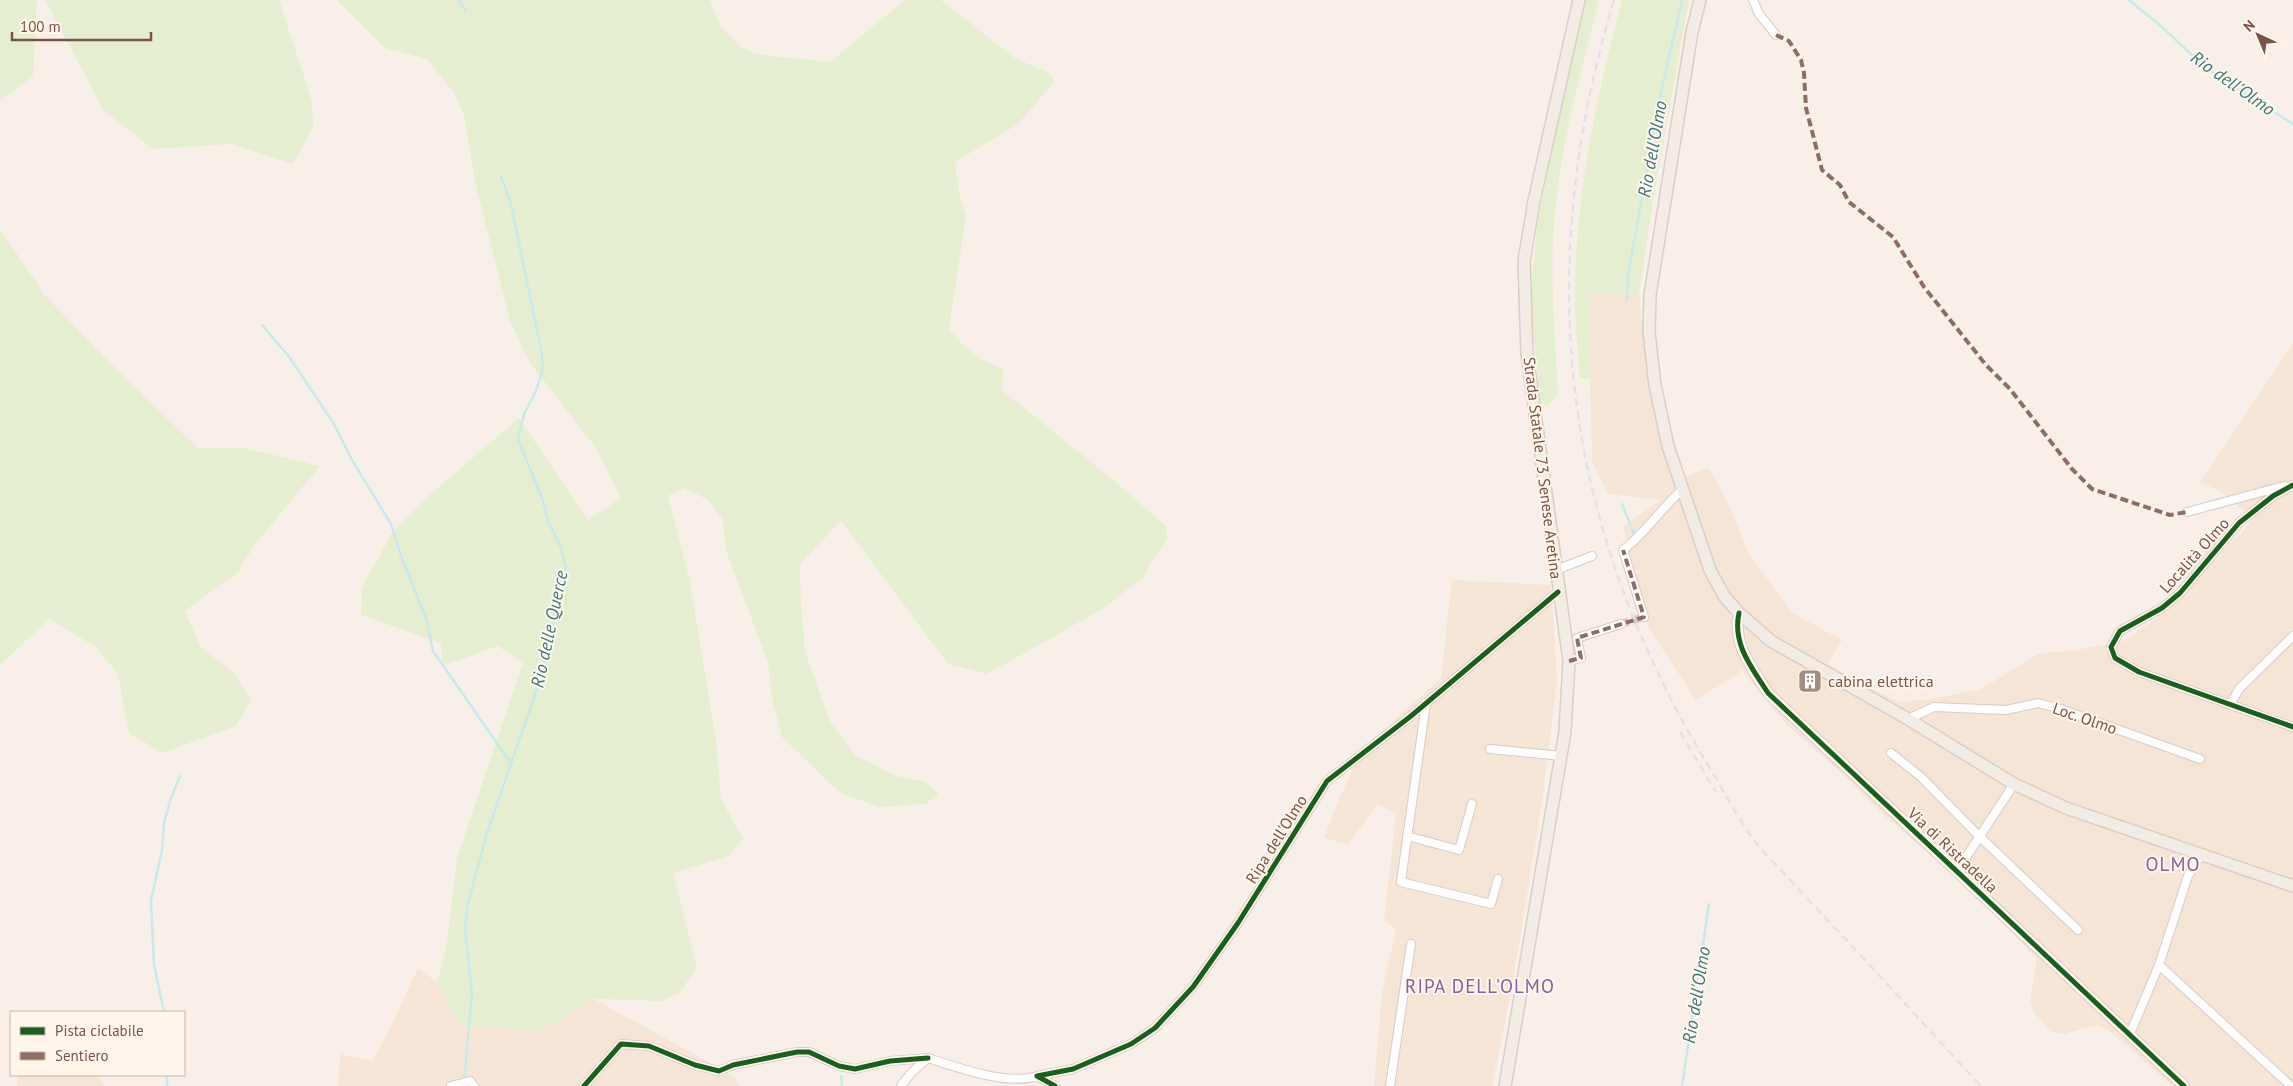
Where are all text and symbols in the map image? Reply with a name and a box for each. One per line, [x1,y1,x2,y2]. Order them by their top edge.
scale bar [12,10,151,42]
north arrow [2233,10,2283,60]
text: N [2239,16,2259,35]
text: 100 m [20,17,61,36]
water label: Rio dell'Olmo [2186,46,2280,120]
water label: Rio dell'Olmo [1632,99,1672,199]
street label: Strada Statale 73 Senese Aretina [1519,356,1567,580]
street label: Località Olmo [2155,513,2233,597]
water label: Rio delle Querce [525,568,573,690]
building icon: cabina elettrica [1797,668,1823,694]
place label: cabina elettrica [1828,671,1934,691]
street label: Loc. Olmo [2050,698,2120,738]
street label: Ripa dell'Olmo [1241,791,1311,887]
street label: Via di Ristradella [1903,802,2002,897]
district label: OLMO [2146,852,2200,876]
water label: Rio dell'Olmo [1677,945,1715,1045]
district label: RIPA DELL'OLMO [1405,974,1555,998]
legend [10,1011,185,1076]
text: Pista ciclabile [55,1021,144,1040]
text: Sentiero [55,1046,109,1065]

